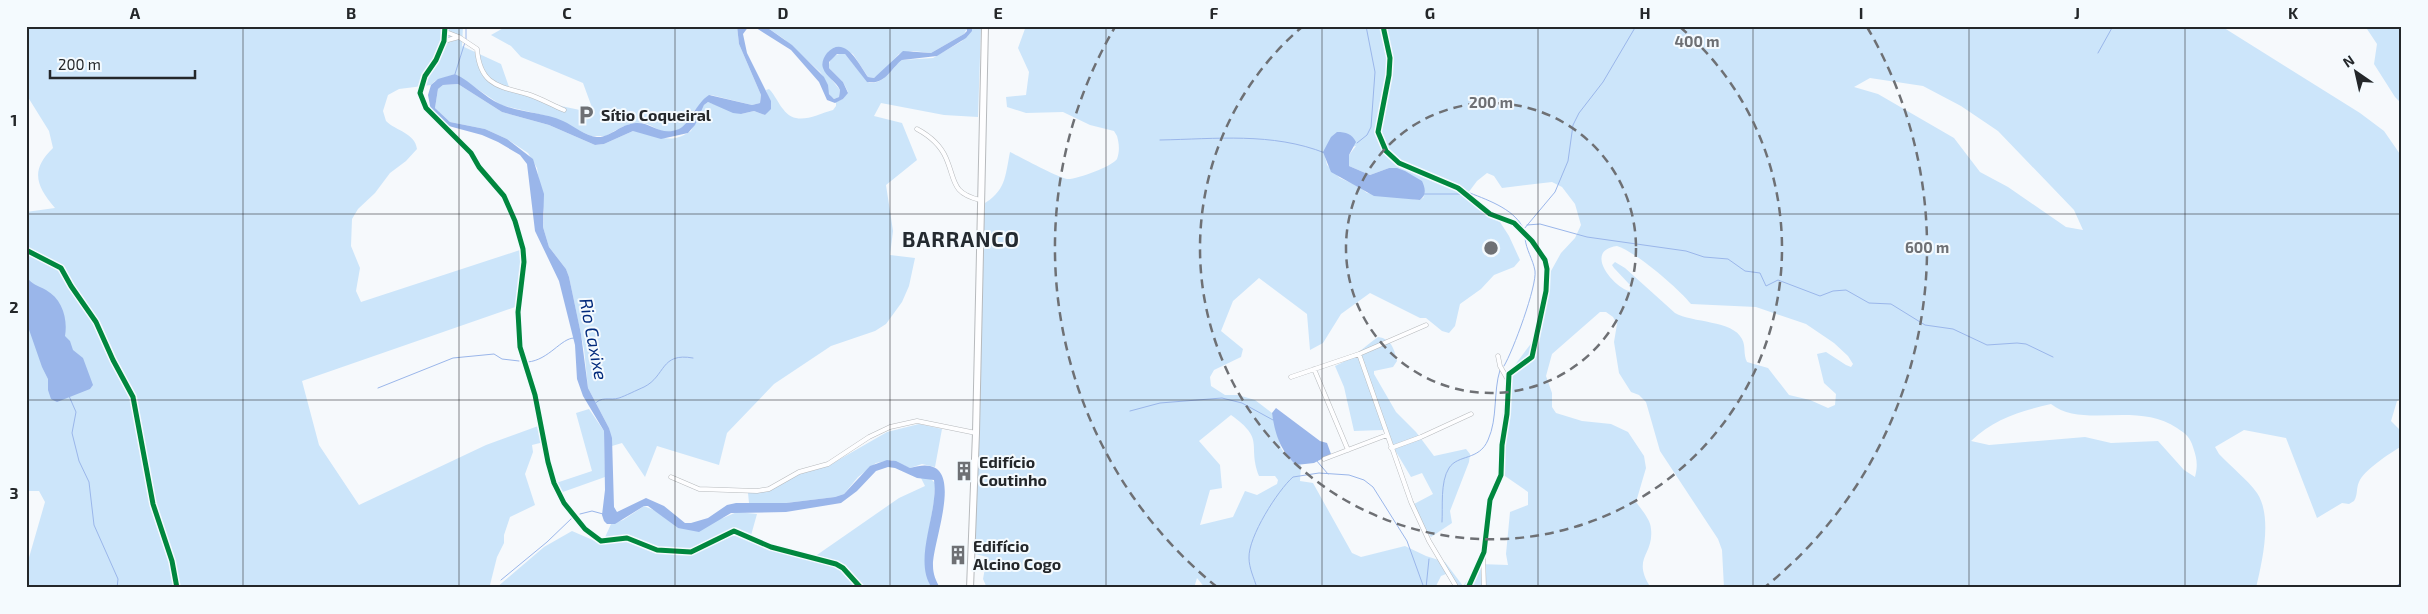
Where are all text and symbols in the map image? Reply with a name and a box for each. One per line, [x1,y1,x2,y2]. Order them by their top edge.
text: A [130,3,141,22]
text: B [346,3,356,22]
text: C [562,3,572,22]
text: D [778,3,789,22]
text: E [993,3,1003,22]
text: F [1210,3,1219,22]
text: G [1425,3,1435,22]
text: H [1639,3,1651,22]
text: I [1859,3,1863,22]
text: J [2074,3,2080,22]
text: K [2288,3,2299,22]
text: 400 m [1675,32,1719,50]
scale bar [50,48,195,80]
north arrow [2330,48,2380,98]
text: N [2340,51,2357,71]
text: 200 m [58,55,101,73]
text: 200 m [1469,93,1513,111]
parking icon: Sítio Coqueiral [575,104,597,126]
place label: Sítio Coqueiral [601,105,712,124]
text: 1 [11,110,17,129]
district label: BARRANCO [902,226,1020,251]
text: 600 m [1905,238,1949,256]
centre of rings [1482,239,1500,257]
water label: Rio Caxixe [575,296,613,382]
text: 2 [9,297,19,316]
place label: Edifício Coutinho [979,452,1047,489]
building icon: Edifício Coutinho [953,460,975,482]
text: 3 [9,483,19,502]
place label: Edifício Alcino Cogo [973,536,1061,573]
building icon: Edifício Alcino Cogo [947,544,969,566]

